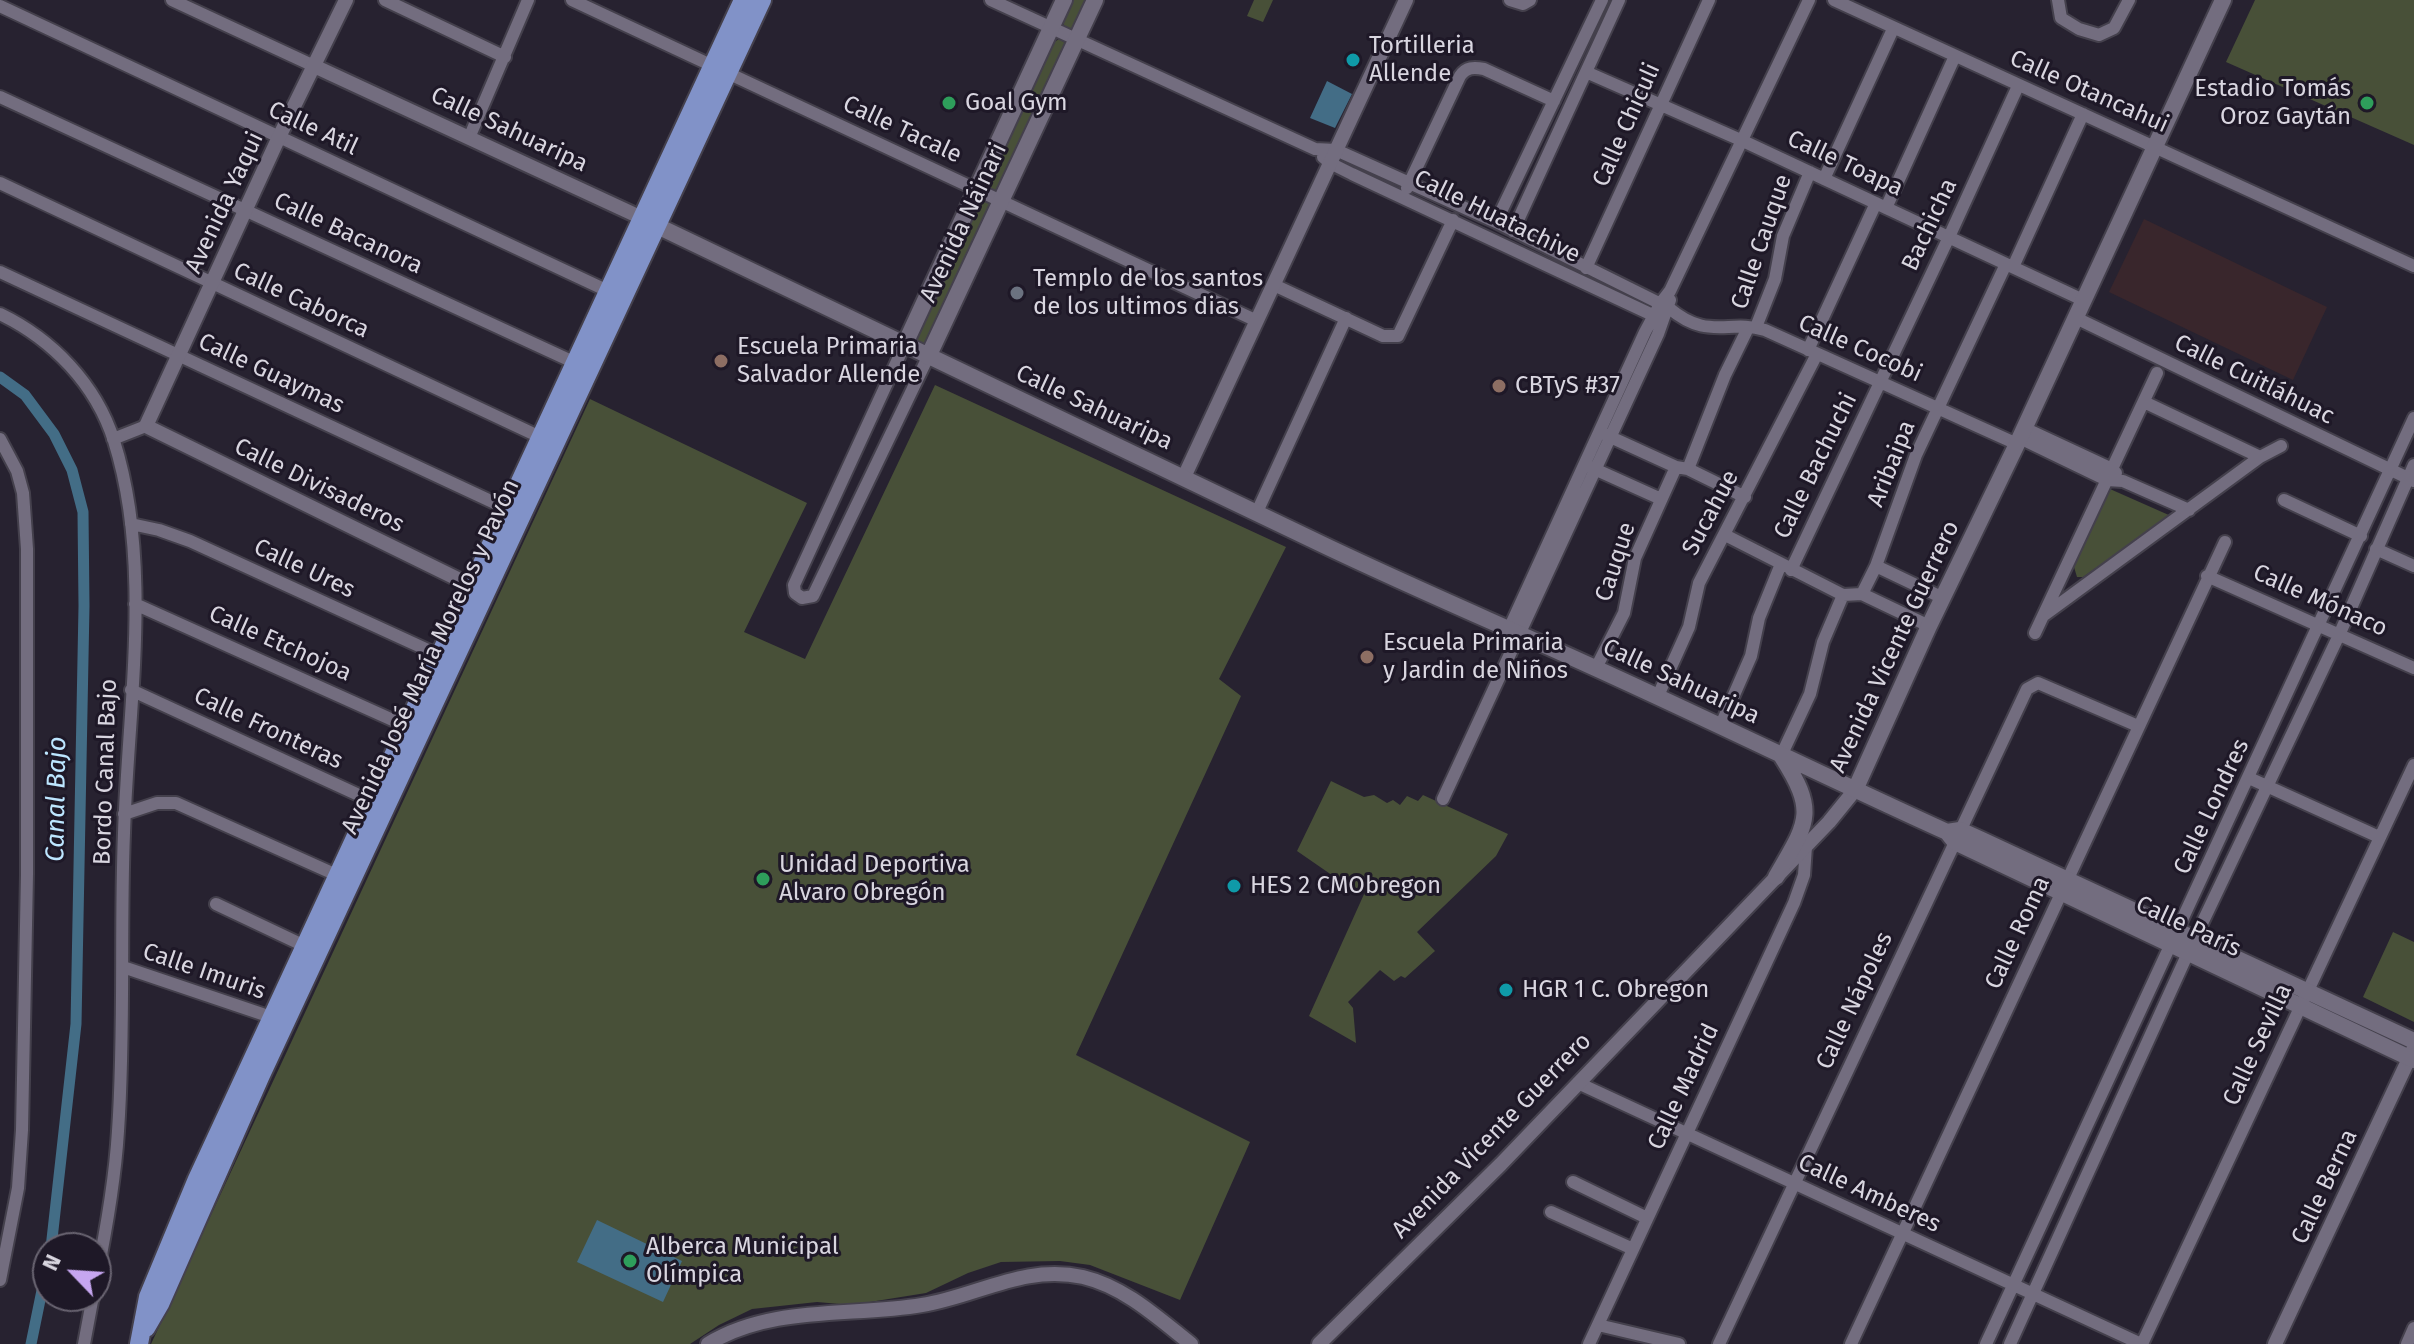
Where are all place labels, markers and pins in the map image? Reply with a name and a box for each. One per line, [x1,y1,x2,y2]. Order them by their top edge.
place label: Tortilleria Allende [1369,32,1475,88]
marker: Tortilleria Allende [1344,51,1362,69]
place label: Estadio Tomás Oroz Gaytán [2194,75,2351,131]
place label: Goal Gym [965,89,1068,117]
marker: Goal Gym [940,94,958,112]
marker: Estadio Tomás Oroz Gaytán [2358,94,2376,112]
place label: Templo de los santos de los ultimos dias [1033,265,1263,321]
marker: Templo de los santos de los ultimos dias [1008,284,1026,302]
place label: Escuela Primaria Salvador Allende [737,333,920,389]
marker: Escuela Primaria Salvador Allende [712,352,730,370]
place label: CBTyS #37 [1515,372,1620,400]
marker: CBTyS #37 [1490,377,1508,395]
place label: Escuela Primaria y Jardin de Niños [1383,629,1568,685]
marker: Escuela Primaria y Jardin de Niños [1358,648,1376,666]
place label: Unidad Deportiva Alvaro Obregón [779,851,970,907]
marker: Unidad Deportiva Alvaro Obregón [754,870,772,888]
place label: HES 2 CMObregon [1250,872,1441,900]
marker: HES 2 CMObregon [1225,877,1243,895]
place label: HGR 1 C. Obregon [1522,976,1709,1004]
marker: HGR 1 C. Obregon [1497,981,1515,999]
place label: Alberca Municipal Olímpica [646,1233,839,1289]
marker: Alberca Municipal Olímpica [621,1252,639,1270]

